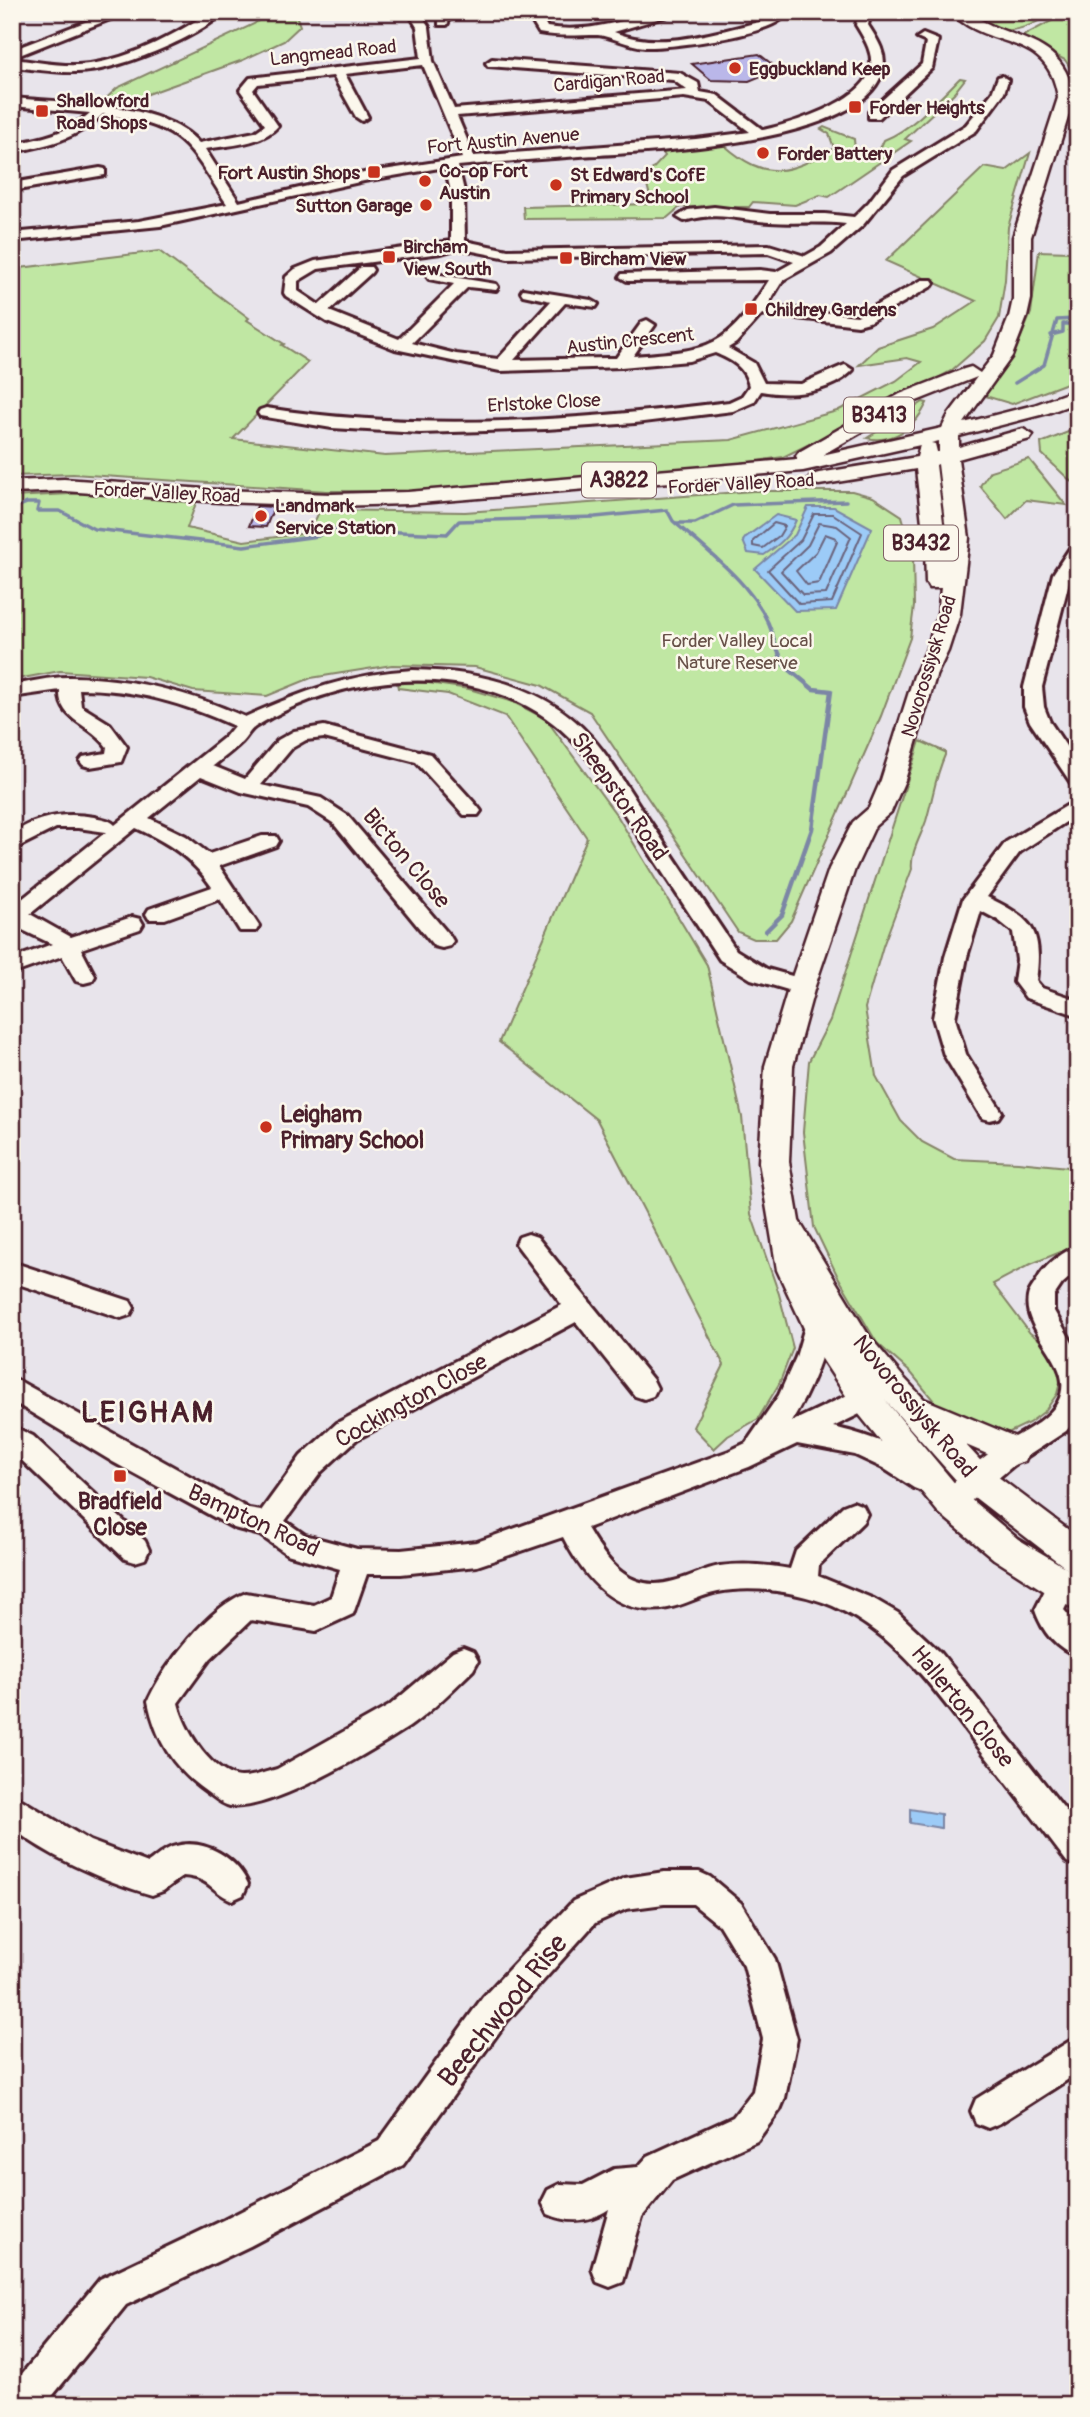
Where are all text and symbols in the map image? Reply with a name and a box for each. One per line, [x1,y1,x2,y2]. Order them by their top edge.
street label: Langmead Road [269,34,398,72]
place label: Eggbuckland Keep [749,57,891,81]
marker: Eggbuckland Keep [727,60,743,76]
street label: Cardigan Road [552,64,666,98]
place label: Shallowford Road Shops [56,89,149,135]
place label: Forder Heights [869,96,985,120]
marker: Forder Heights [847,99,863,115]
marker: Shallowford Road Shops [34,103,50,119]
street label: Fort Austin Avenue [426,122,581,160]
place label: Forder Battery [777,142,893,166]
marker: Forder Battery [755,145,771,161]
place label: Co-op Fort Austin [439,159,529,205]
place label: Fort Austin Shops [218,161,360,185]
place label: St Edward's CofE Primary School [570,163,705,209]
marker: Fort Austin Shops [366,164,382,180]
marker: Co-op Fort Austin [417,173,433,189]
marker: St Edward's CofE Primary School [548,177,564,193]
place label: Sutton Garage [295,194,413,218]
marker: Sutton Garage [418,197,434,213]
place label: Bircham View South [403,235,492,281]
place label: Bircham View [580,247,686,271]
marker: Bircham View South [381,249,397,265]
marker: Bircham View [558,250,574,266]
place label: Childrey Gardens [765,298,897,322]
marker: Childrey Gardens [743,301,759,317]
street label: Austin Crescent [565,322,695,360]
street label: Erlstoke Close [487,388,602,418]
road number: B3413 [844,398,914,432]
road number: A3822 [582,462,656,498]
street label: Forder Valley Road [667,468,815,500]
street label: Forder Valley Road [93,477,241,509]
place label: Landmark Service Station [275,494,396,540]
marker: Landmark Service Station [253,508,269,524]
road number: B3432 [884,526,958,560]
street label: Novorossiysk Road [896,593,962,740]
park label: Forder Valley Local Nature Reserve [661,629,813,675]
street label: Sheepstor Road [565,726,675,866]
street label: Bicton Close [356,802,457,915]
place label: Leigham Primary School [280,1100,424,1155]
marker: Leigham Primary School [258,1119,274,1135]
street label: Novorossiysk Road [846,1329,983,1484]
street label: Cockington Close [330,1346,493,1454]
district label: LEIGHAM [81,1394,215,1431]
marker: Bradfield Close [112,1468,128,1484]
street label: Bampton Road [183,1477,324,1564]
place label: Bradfield Close [78,1487,162,1542]
street label: Hallerton Close [905,1639,1021,1774]
street label: Beechwood Rise [431,1927,576,2095]

